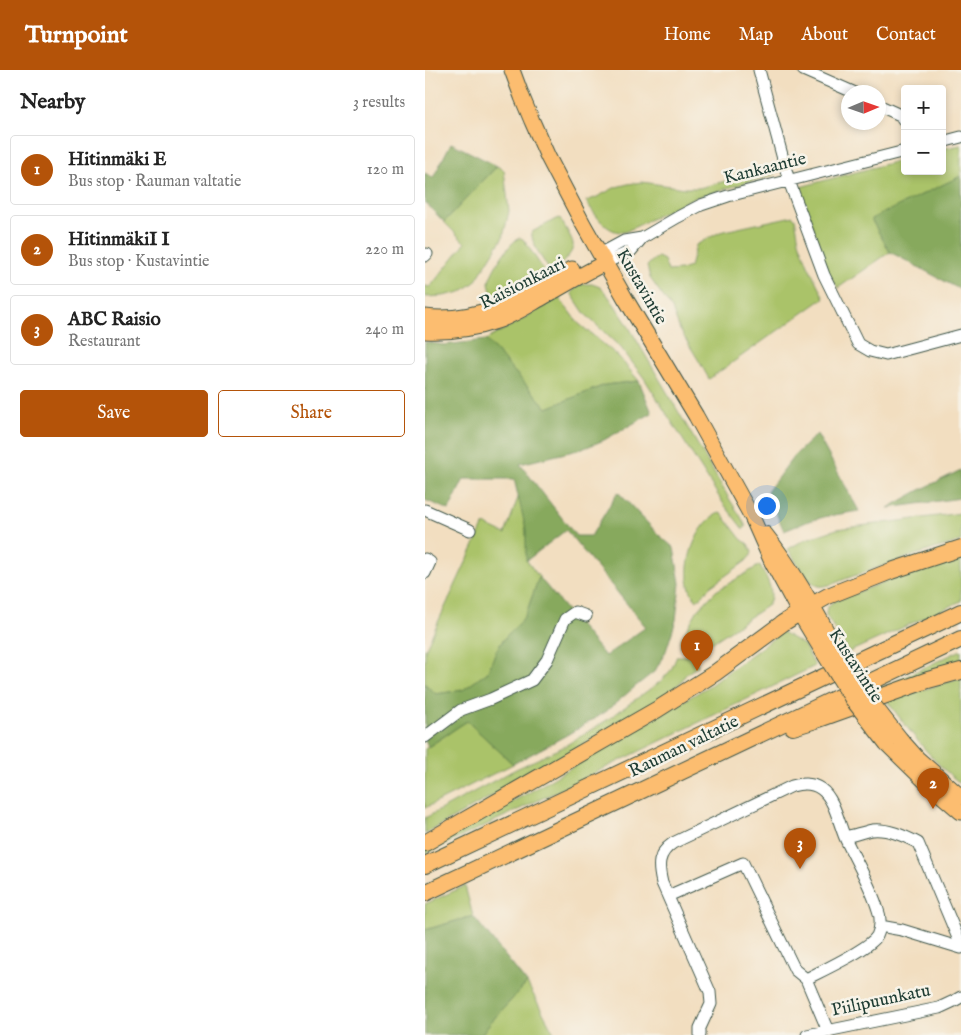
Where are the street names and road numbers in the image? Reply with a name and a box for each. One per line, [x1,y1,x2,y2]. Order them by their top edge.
street label: Kankaantie [721,148,809,190]
street label: Kustavintie [610,245,672,329]
street label: Raisionkaari [476,253,570,315]
street label: Kustavintie [823,625,887,707]
street label: Rauman valtatie [625,710,743,784]
street label: Piilipuunkatu [829,979,933,1023]

